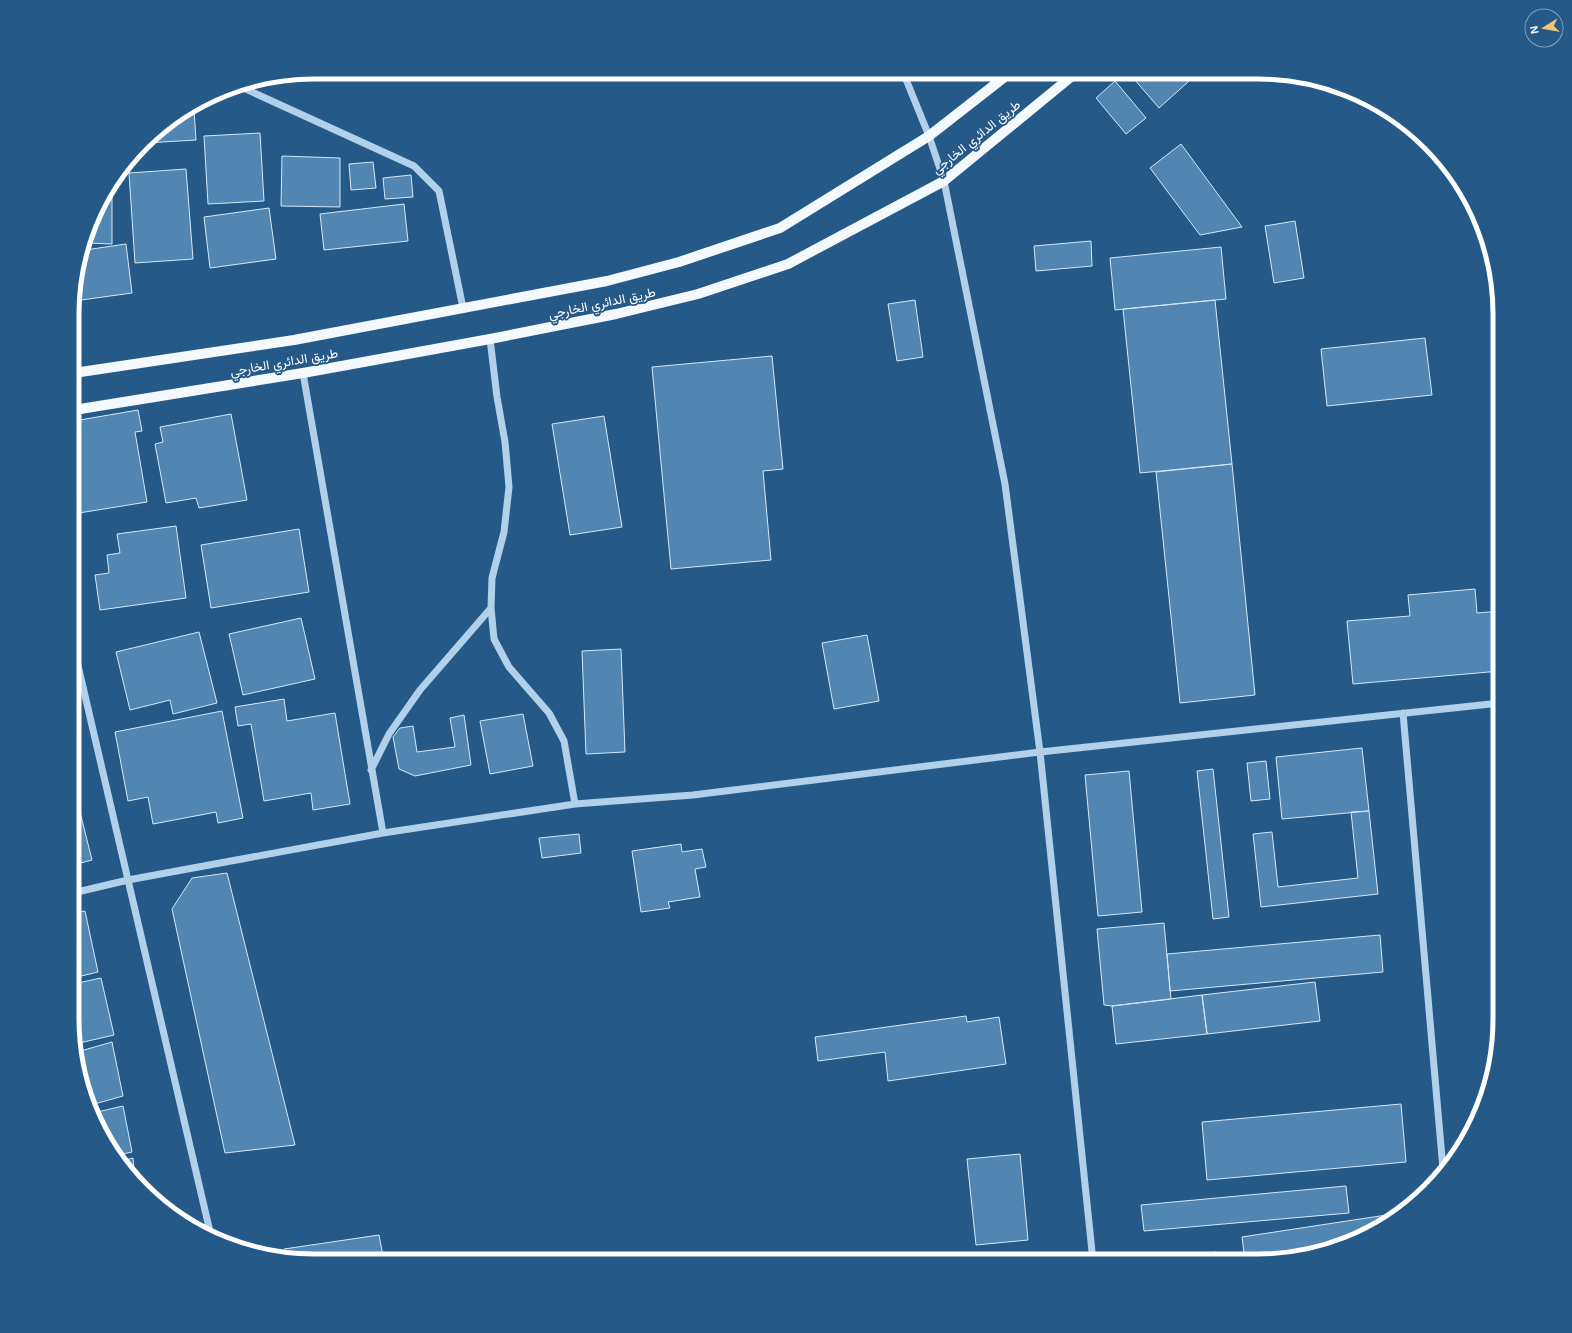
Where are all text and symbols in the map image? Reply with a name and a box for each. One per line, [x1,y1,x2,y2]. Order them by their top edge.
north arrow [1524,8,1564,48]
text: N [1528,25,1541,35]
street label: طريق الدائري الخارجي [929,97,1025,180]
street label: طريق الدائري الخارجي [547,284,658,325]
street label: طريق الدائري الخارجي [229,345,340,382]

